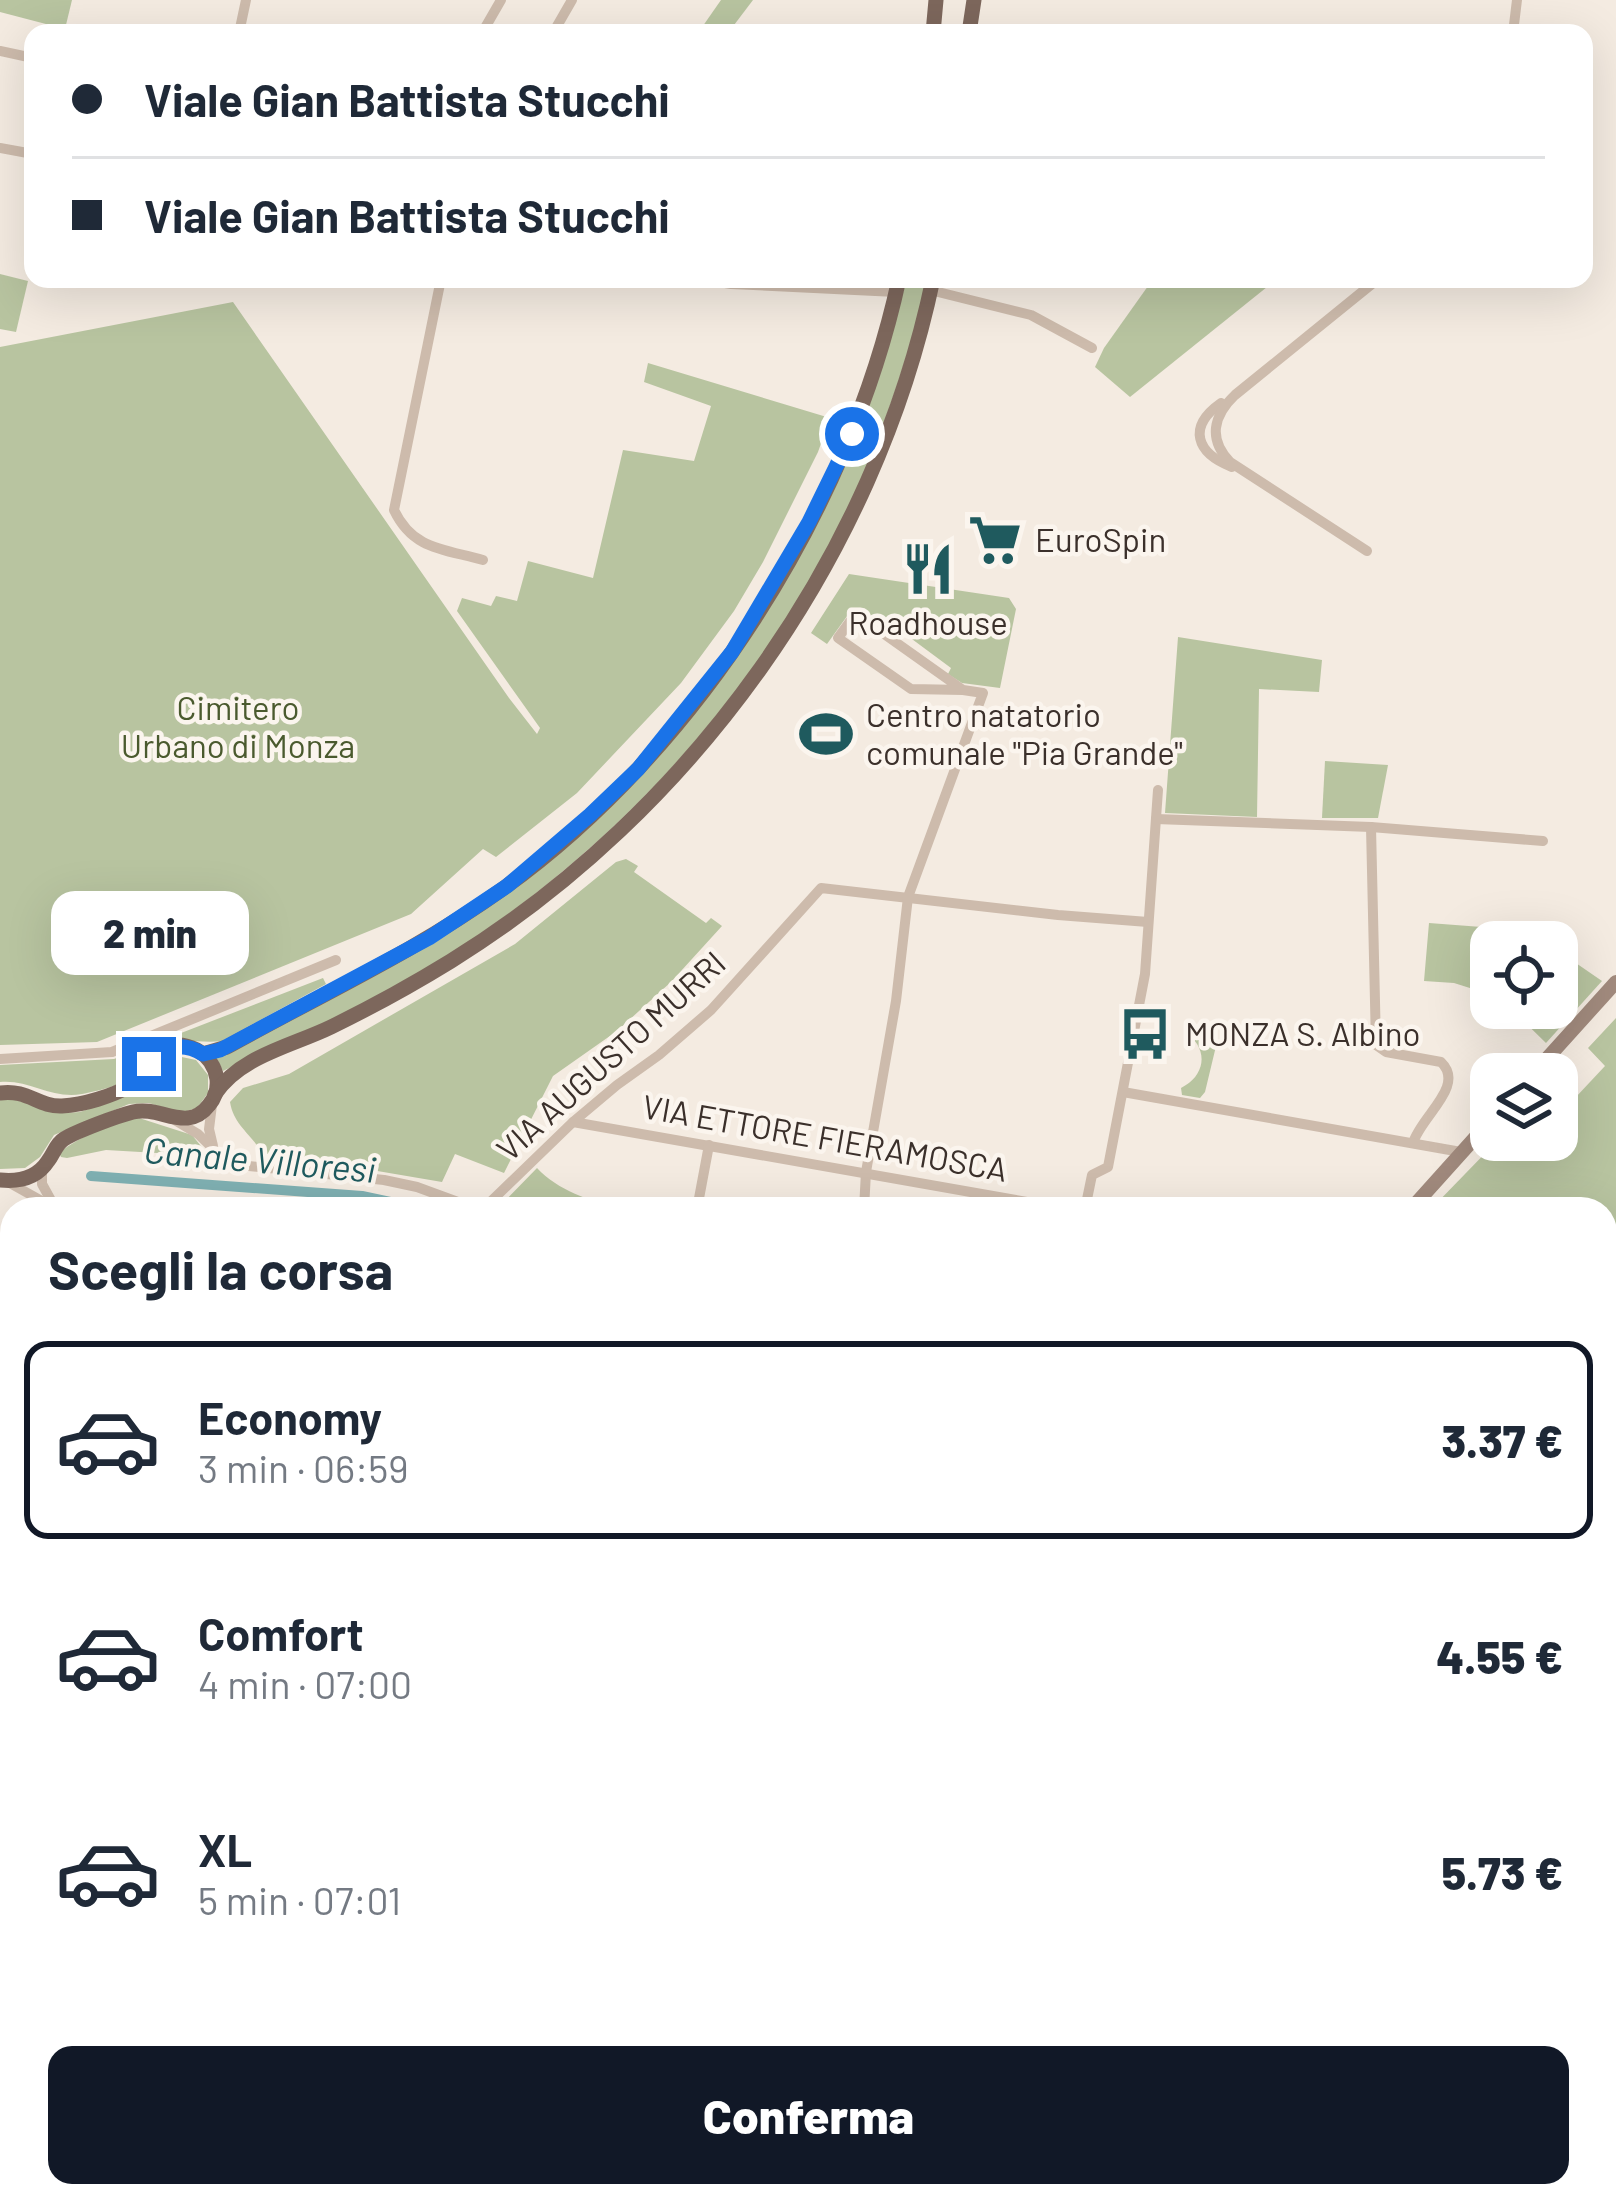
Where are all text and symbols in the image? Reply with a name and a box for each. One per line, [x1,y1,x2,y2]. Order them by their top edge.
text: Viale Gian Battista Stucchi [144,72,670,126]
text: Viale Gian Battista Stucchi [144,188,670,242]
route start [825,407,879,461]
supermarket icon: EuroSpin [966,511,1024,569]
place label: EuroSpin [1035,519,1166,559]
restaurant icon: Roadhouse [899,540,957,598]
place label: Roadhouse [848,602,1008,642]
park label: Cimitero Urbano di Monza [121,687,355,765]
place label: Centro natatorio comunale "Pia Grande" [866,694,1183,772]
sports icon: Centro natatorio comunale "Pia Grande" [797,705,855,763]
callout: 2 min [50,890,248,974]
text: 2 min [103,909,197,956]
map controls [1470,921,1578,1161]
button: locate [1470,921,1578,1029]
street label: VIA AUGUSTO MURRI [488,942,733,1168]
bus stop icon: MONZA S. Albino [1116,1005,1174,1063]
place label: MONZA S. Albino [1185,1013,1420,1053]
route end [122,1037,176,1091]
button: layers [1470,1053,1578,1161]
street label: VIA ETTORE FIERAMOSCA [640,1085,1011,1189]
water label: Canale Villoresi [142,1127,378,1190]
text: Scegli la corsa [48,1236,393,1301]
icon: car [54,1386,162,1494]
text: Economy [198,1390,382,1444]
text: 3.37 € [1441,1413,1563,1467]
text: 3 min · 06:59 [198,1444,409,1491]
icon: car [54,1602,162,1710]
text: Comfort [198,1606,364,1660]
text: 4.55 € [1436,1629,1563,1683]
text: 4 min · 07:00 [198,1660,412,1707]
icon: car [54,1818,162,1926]
text: XL [198,1822,252,1876]
text: 5.73 € [1441,1845,1563,1899]
text: 5 min · 07:01 [198,1876,401,1923]
button: Conferma [48,2046,1569,2184]

